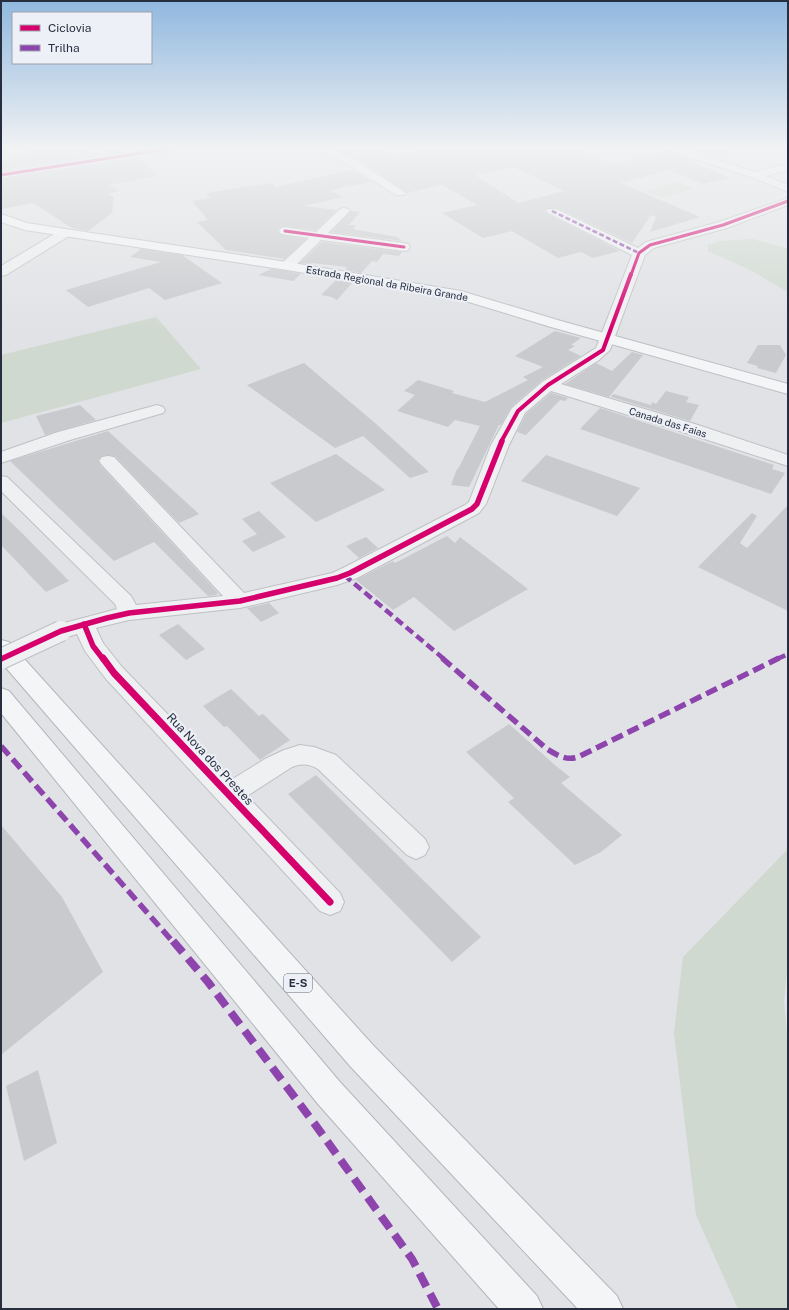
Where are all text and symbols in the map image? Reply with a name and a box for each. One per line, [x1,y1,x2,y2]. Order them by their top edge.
legend [12,12,152,64]
text: Ciclovia [48,21,91,35]
text: Trilha [48,41,80,55]
street label: Estrada Regional da Ribeira Grande [305,263,469,303]
street label: Canada das Faias [628,404,708,440]
street label: Rua Nova dos Prestes [164,710,256,808]
road number: E-S [284,974,312,992]

